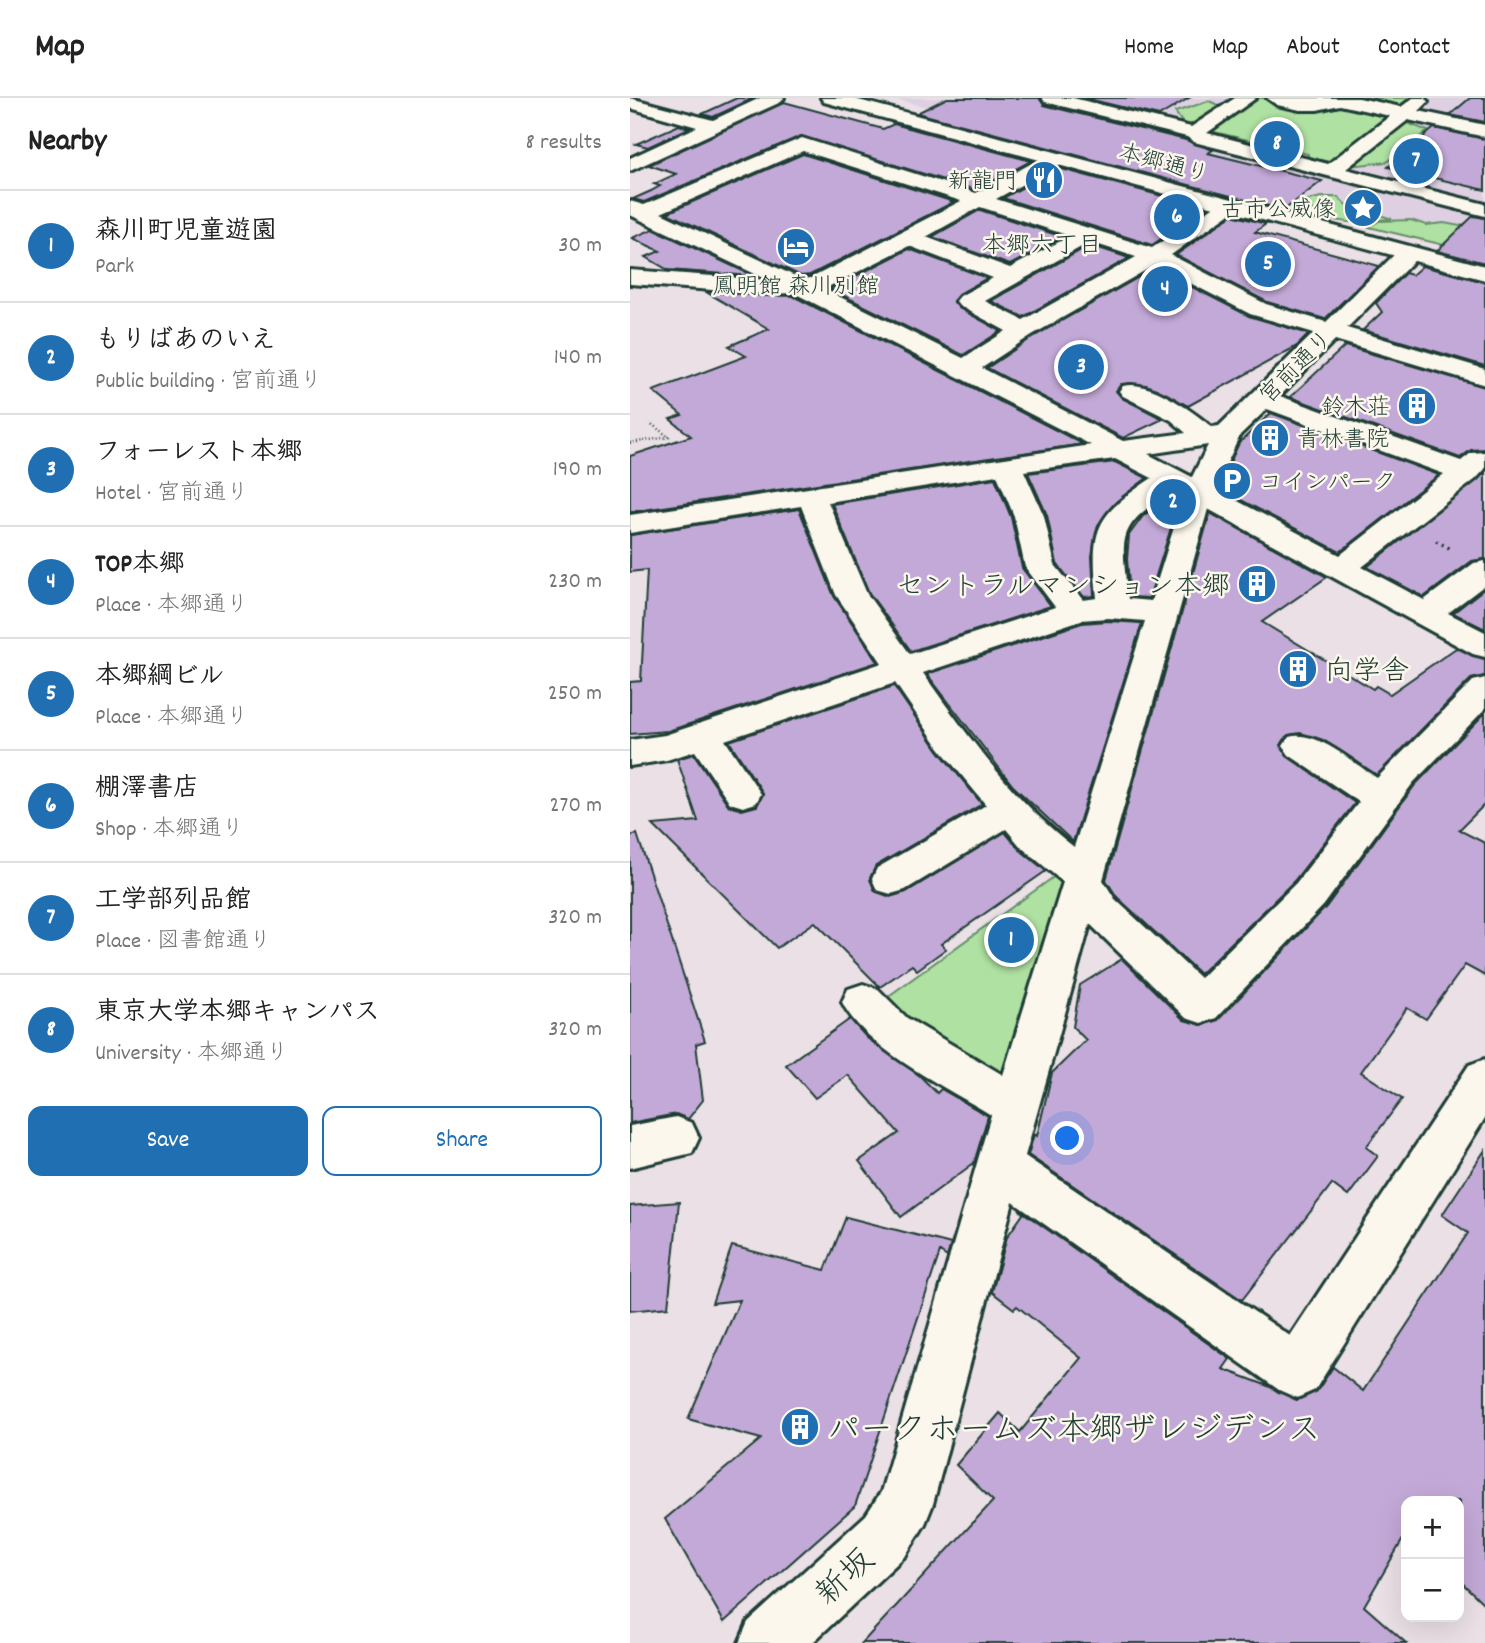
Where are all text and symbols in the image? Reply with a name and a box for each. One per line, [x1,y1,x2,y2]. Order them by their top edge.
text: Map [35,25,85,72]
text: Home [1124,31,1174,65]
text: Map [1212,31,1248,65]
text: About [1286,31,1340,65]
text: Contact [1378,31,1450,65]
pin: 8 [1254,118,1300,170]
text: Nearby [28,122,106,165]
text: 8 results [526,127,602,160]
pin: 7 [1393,135,1439,187]
street label: 本郷通り [1114,138,1212,193]
restaurant icon: 新龍門 [1023,159,1065,201]
place label: 新龍門 [948,167,1017,200]
place icon: 古市公威像 [1342,187,1384,229]
pin: 6 [1154,191,1200,243]
place label: 古市公威像 [1221,195,1336,228]
text: 森川町児童遊園 [95,214,277,251]
hotel icon: 鳳明館 森川別館 [775,226,817,268]
text: 1 [48,230,54,263]
text: 30 m [558,230,602,263]
district label: 本郷六丁目 [982,230,1102,264]
pin: 5 [1245,238,1291,290]
text: Park [95,251,134,284]
pin: 4 [1142,263,1188,315]
place label: 鳳明館 森川別館 [713,272,879,305]
text: もりばあのいえ [95,323,276,360]
street label: 宮前通り [1253,324,1342,413]
pin: 3 [1058,341,1104,393]
text: 2 [46,342,56,375]
text: 140 m [554,342,602,375]
text: Public building · 宮前通り [95,366,323,399]
building icon: 鈴木荘 [1396,385,1438,427]
place label: 鈴木荘 [1321,393,1390,426]
building icon: 青林書院 [1249,417,1291,459]
place label: 青林書院 [1297,425,1389,458]
text: フォーレスト本郷 [95,435,302,472]
text: 3 [46,454,56,487]
text: 190 m [553,454,602,487]
parking icon: コインパーク [1211,460,1253,502]
place label: コインパーク [1259,468,1396,501]
pin: 2 [1150,476,1196,528]
text: Hotel · 宮前通り [95,478,249,511]
text: TOP本郷 [95,547,184,584]
building icon: セントラルマンション本郷 [1236,563,1278,605]
text: 4 [46,566,56,599]
text: 230 m [548,566,602,599]
place label: セントラルマンション本郷 [896,569,1230,609]
text: Place · 本郷通り [95,590,249,623]
building icon: 向学舎 [1277,648,1319,690]
place label: 向学舎 [1325,654,1409,694]
text: 本郷綱ビル [95,659,224,696]
text: 5 [46,678,56,711]
text: 250 m [548,678,602,711]
text: Place · 本郷通り [95,702,249,735]
text: 棚澤書店 [95,771,199,808]
text: 6 [45,790,57,823]
text: 270 m [550,790,602,823]
text: Shop · 本郷通り [95,814,244,847]
text: 工学部列品館 [95,883,251,920]
text: 7 [47,902,55,935]
text: 320 m [548,902,602,935]
pin: 1 [988,914,1034,966]
text: Place · 図書館通り [95,926,272,959]
text: 東京大学本郷キャンパス [95,995,380,1032]
text: 8 [46,1014,56,1047]
text: 320 m [548,1014,602,1047]
text: University · 本郷通り [95,1038,289,1071]
button: Save [28,1106,308,1176]
button: Share [322,1106,602,1176]
your location [1050,1121,1084,1155]
building icon: パークホームズ本郷ザレジデンス [779,1406,821,1448]
place label: パークホームズ本郷ザレジデンス [827,1409,1321,1456]
map controls [1401,1496,1464,1622]
button: + [1401,1496,1464,1559]
street label: 新坂 [807,1539,887,1619]
button: − [1401,1559,1464,1622]

